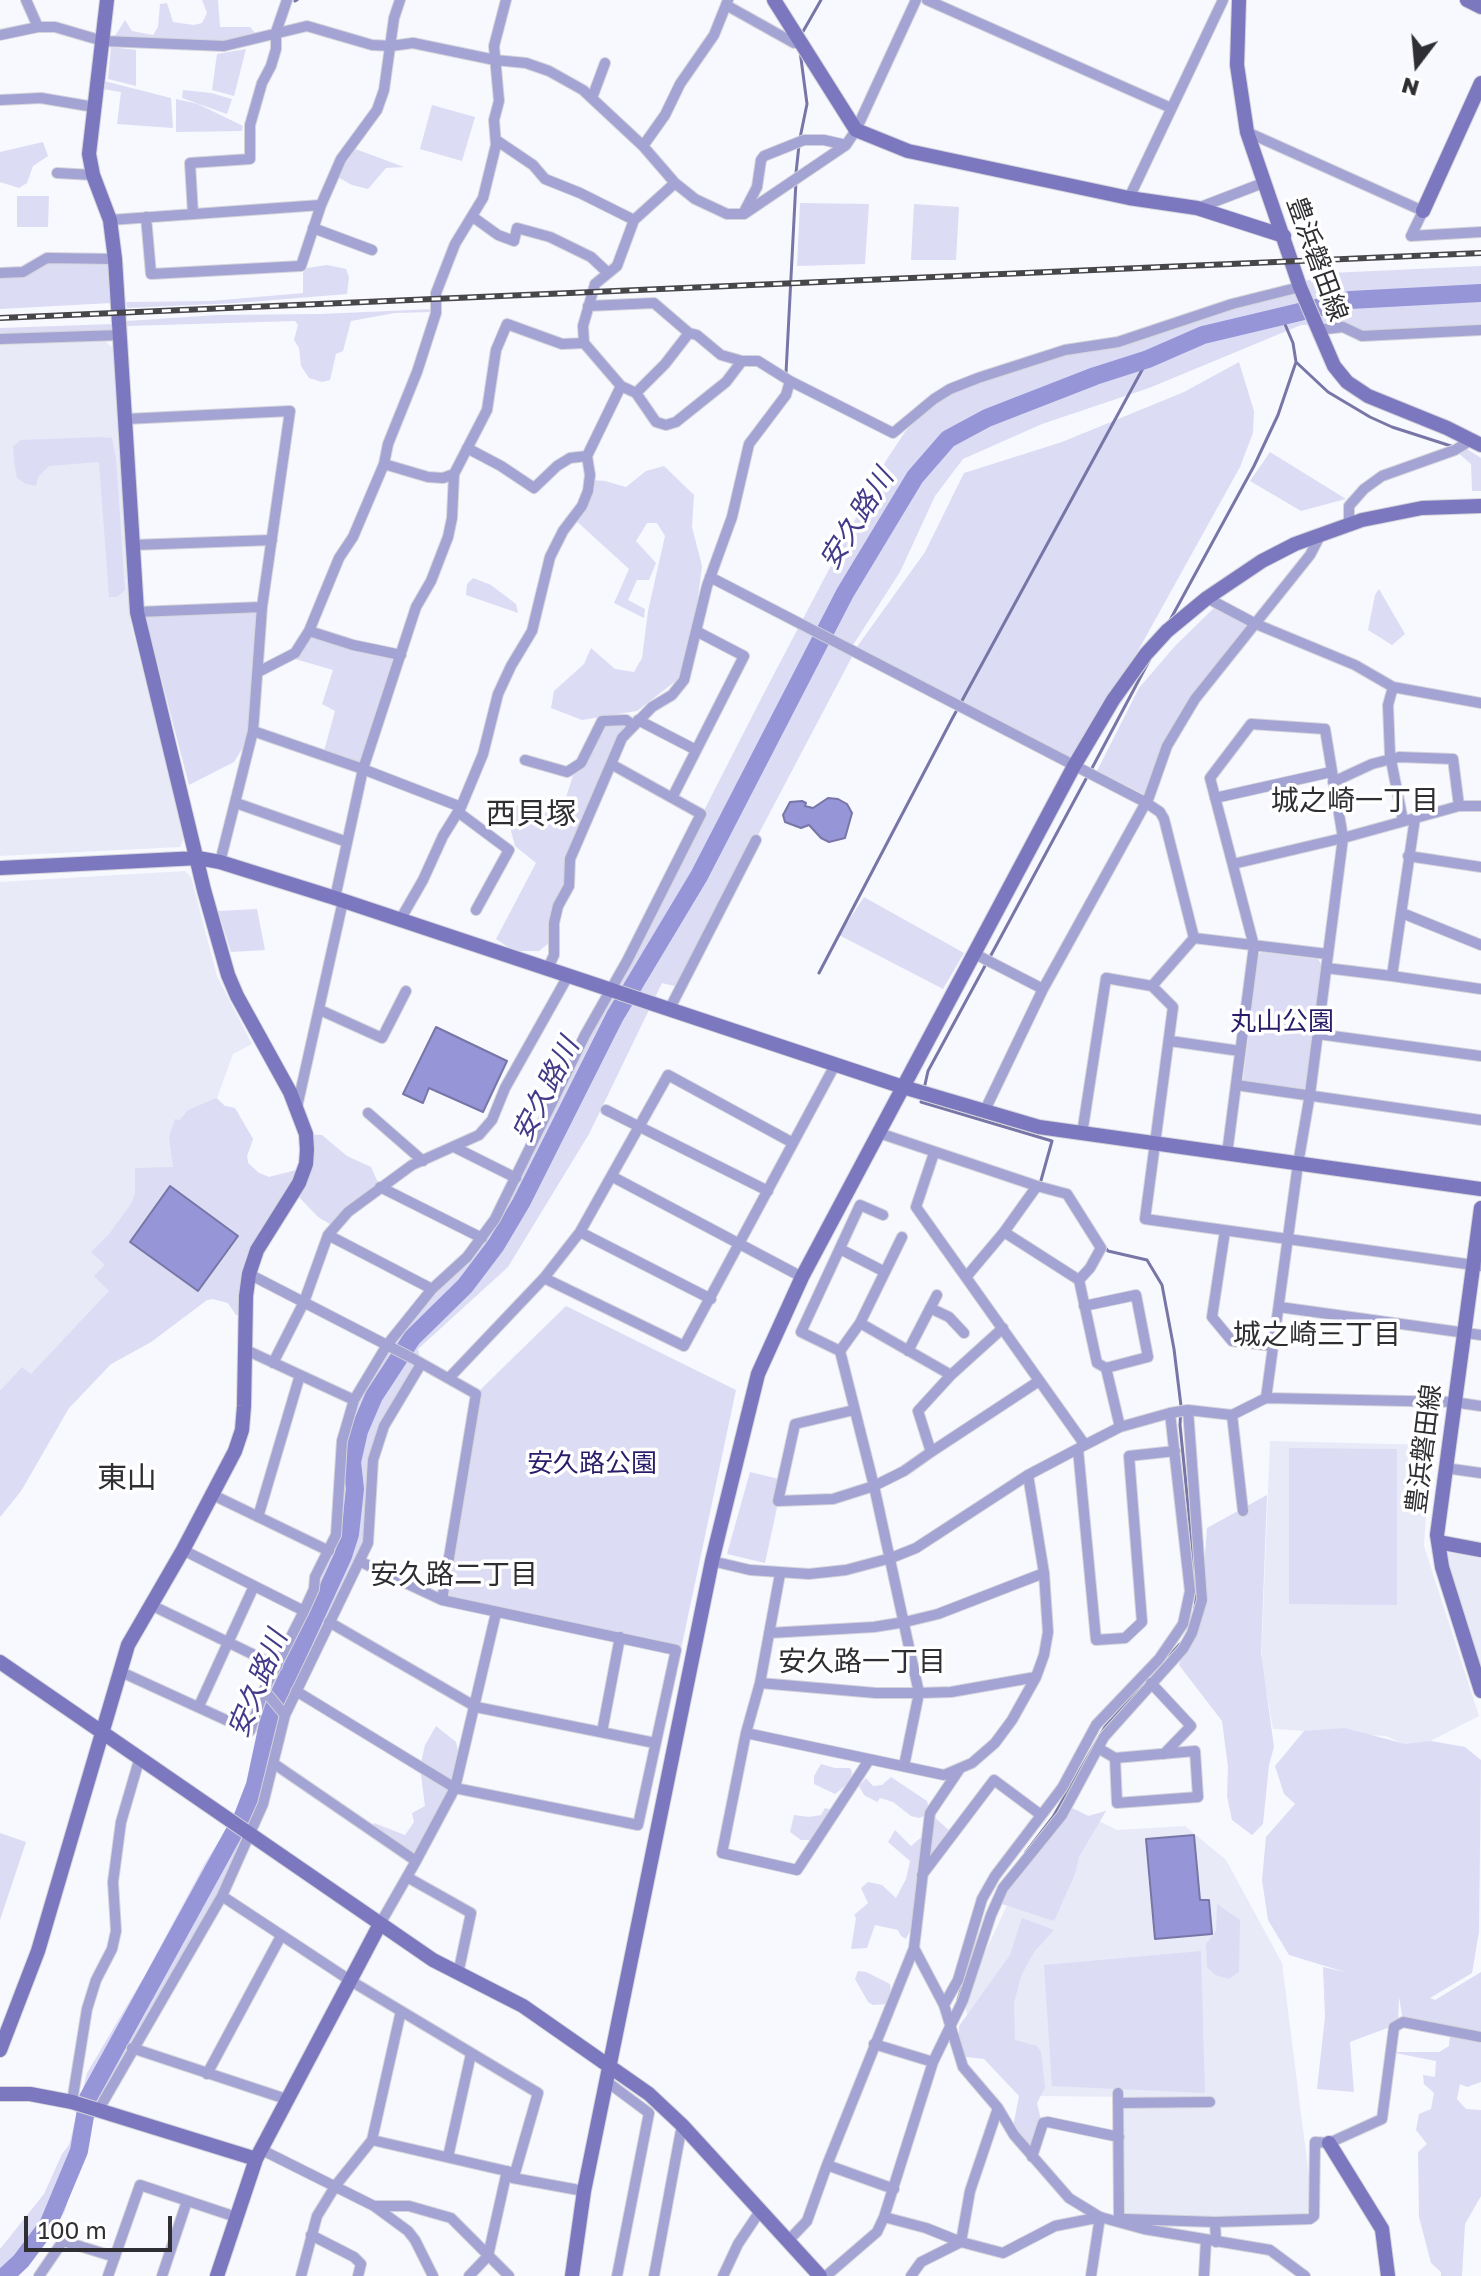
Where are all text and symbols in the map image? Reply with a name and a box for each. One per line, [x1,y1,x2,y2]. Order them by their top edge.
north arrow [1377,24,1457,104]
text: N [1398,72,1422,103]
street label: 豊浜磐田線 [1280,193,1354,325]
water label: 安久路川 [813,463,901,575]
district label: 城之崎一丁目 [1271,784,1439,818]
district label: 西貝塚 [486,796,576,832]
park label: 丸山公園 [1230,1006,1334,1038]
water label: 安久路川 [506,1032,586,1148]
district label: 城之崎三丁目 [1233,1318,1401,1352]
street label: 豊浜磐田線 [1401,1383,1447,1515]
park label: 安久路公園 [527,1448,657,1480]
district label: 東山 [97,1460,157,1496]
district label: 安久路二丁目 [370,1558,538,1592]
water label: 安久路川 [221,1626,295,1742]
district label: 安久路一丁目 [778,1645,946,1679]
scale bar [28,2200,176,2250]
text: 100 m [38,2215,107,2244]

